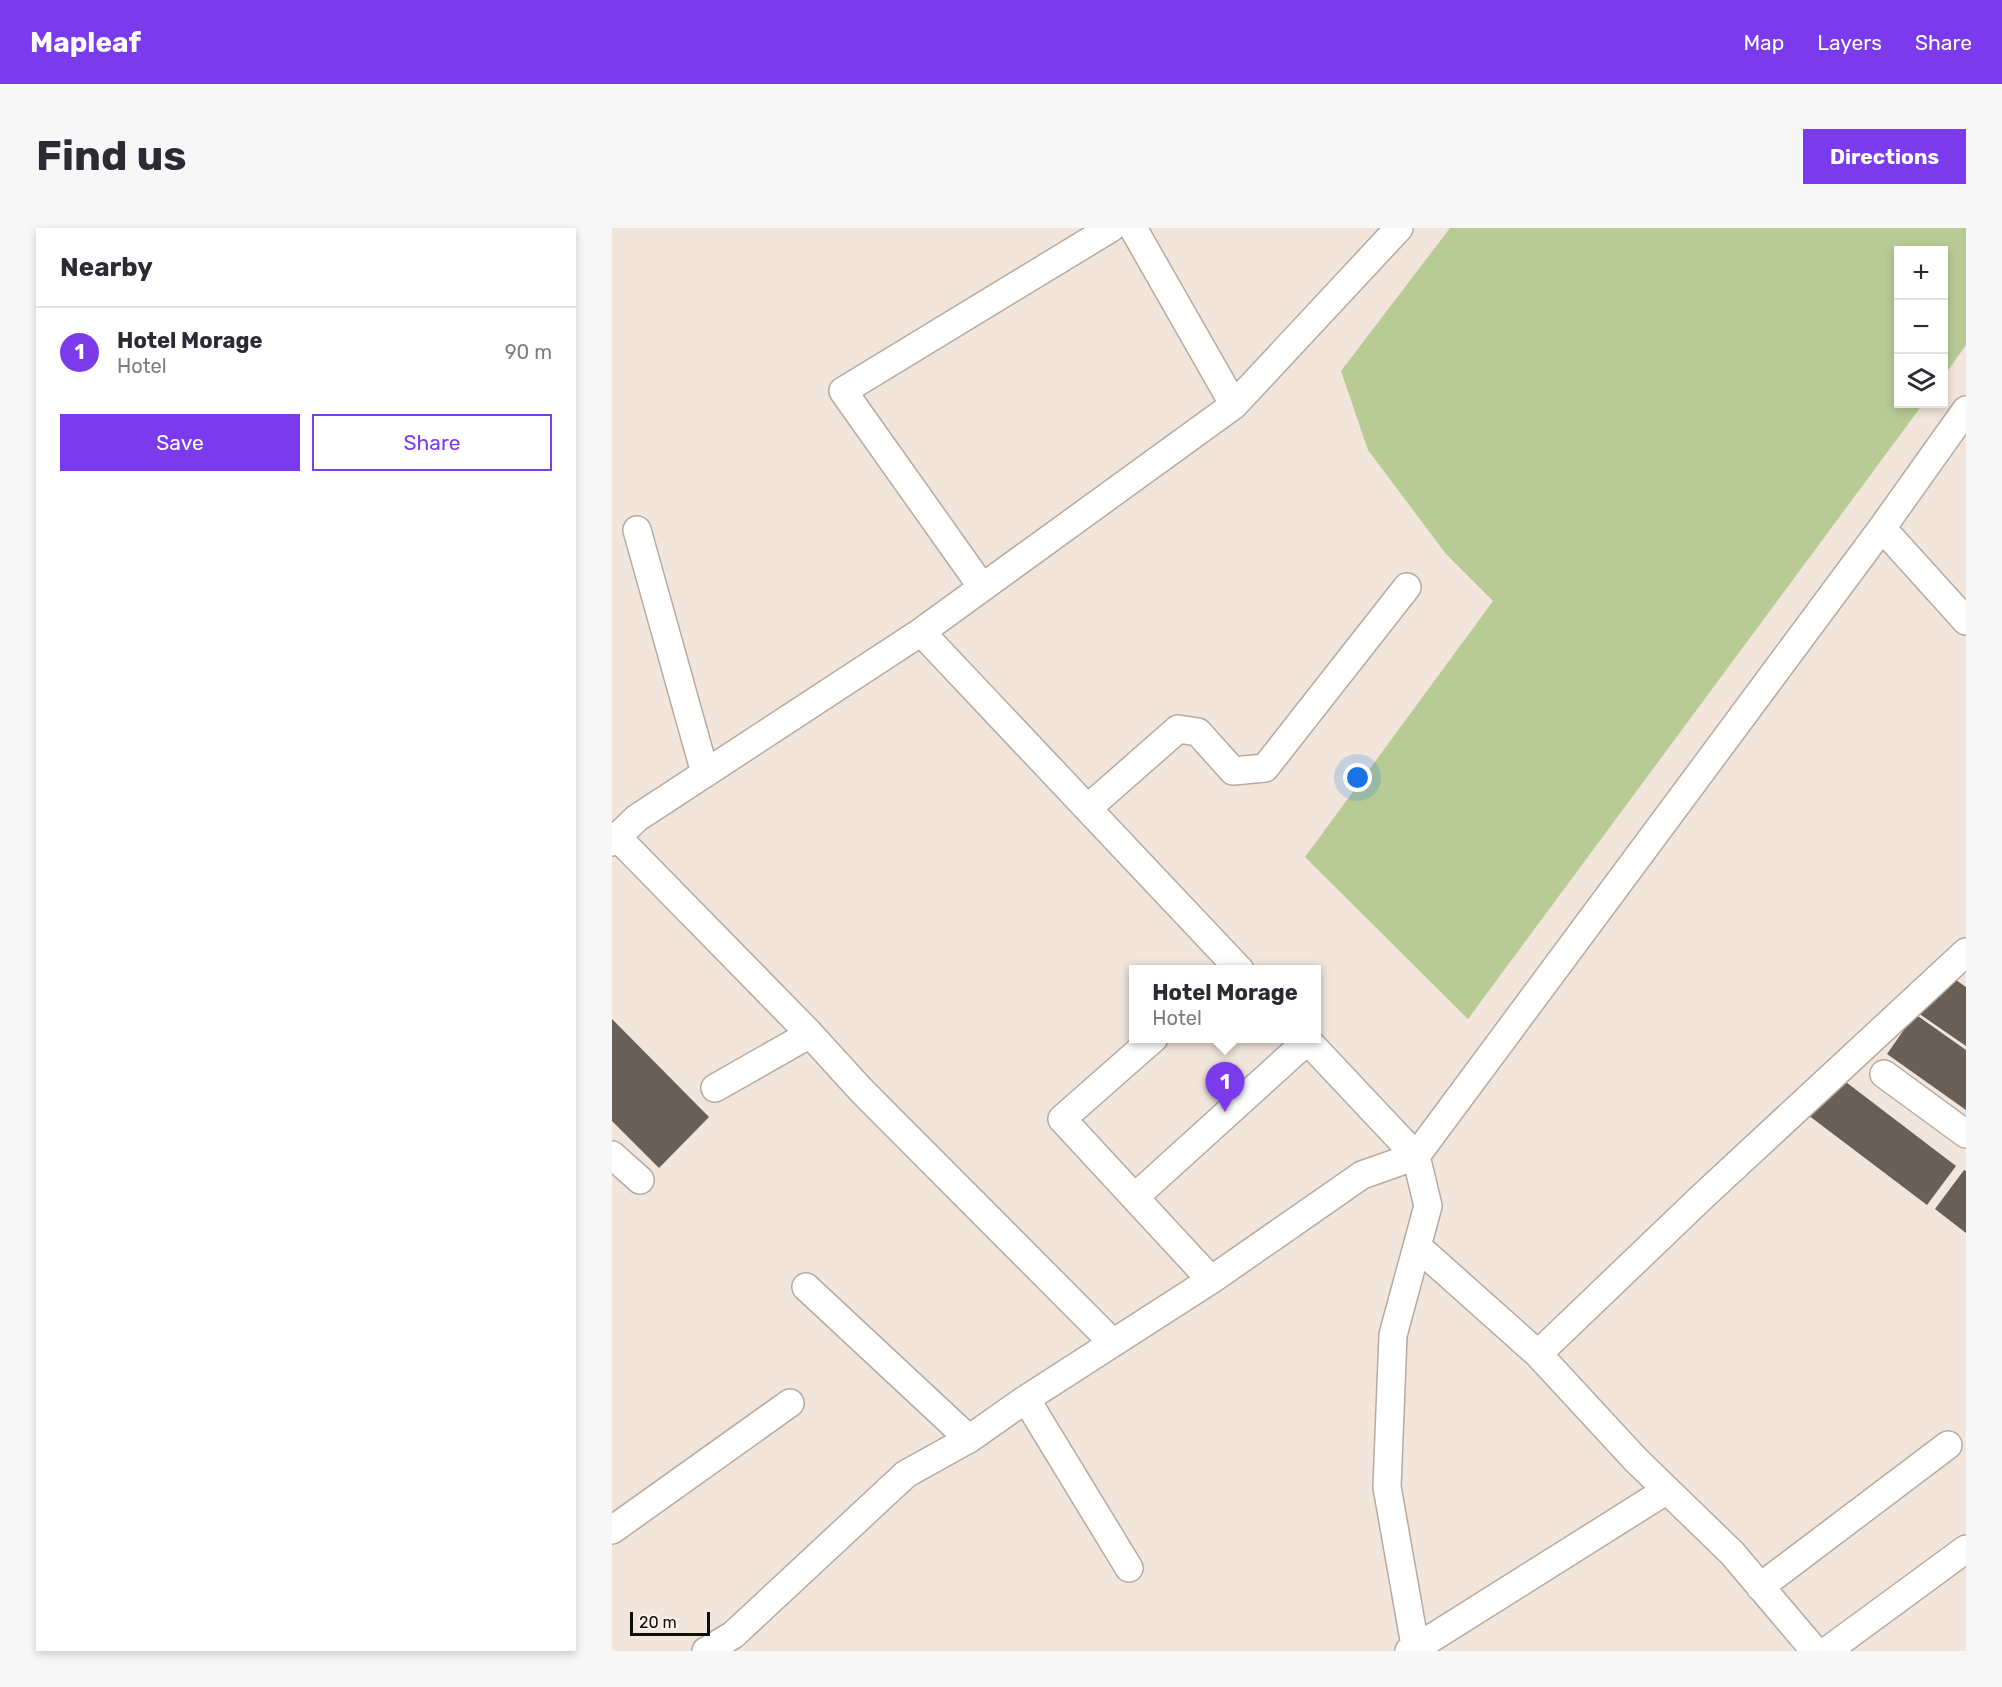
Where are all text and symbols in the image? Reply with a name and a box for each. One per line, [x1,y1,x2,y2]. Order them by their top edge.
text: Mapleaf [30,26,141,59]
text: Map [1743,30,1784,55]
text: Layers [1817,30,1882,55]
text: Share [1915,30,1972,55]
button: Directions [1803,129,1966,184]
text: Find us [36,131,187,181]
map controls [1894,246,1948,408]
button: + [1894,246,1948,300]
text: Nearby [60,252,153,283]
button: − [1894,300,1948,354]
text: Hotel Morage [117,327,263,354]
text: 1 [75,340,84,364]
text: 90 m [505,340,552,364]
text: Hotel [117,354,167,378]
button: layers [1894,354,1948,408]
button: Save [60,414,300,471]
button: Share [312,414,552,471]
your location [1343,763,1372,792]
popup [1129,965,1321,1043]
text: Hotel Morage [1152,979,1298,1006]
text: Hotel [1152,1006,1202,1030]
pin: 1 [1206,1062,1244,1112]
scale bar [630,1609,710,1636]
text: 20 m [639,1613,677,1632]

